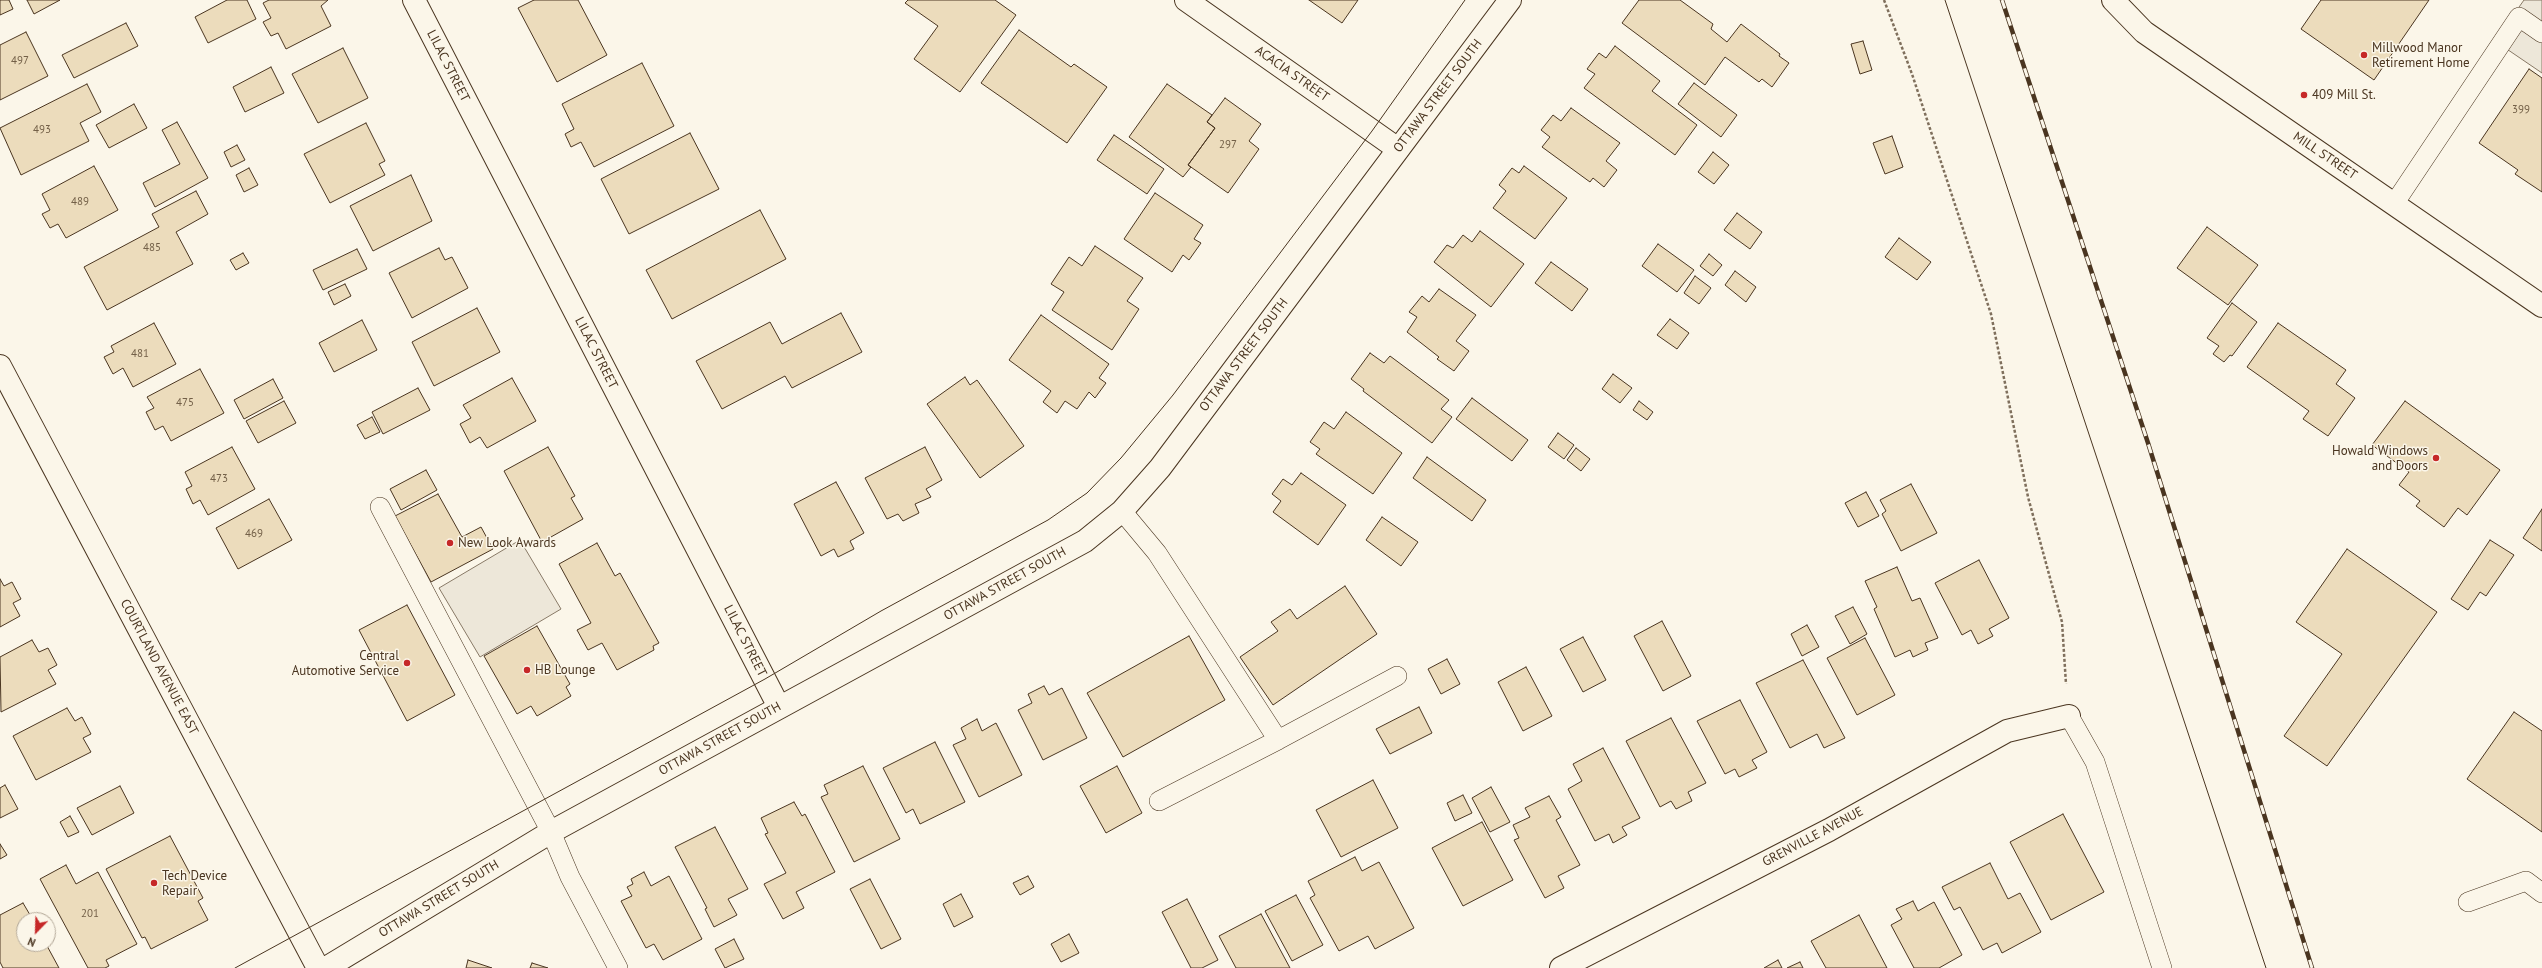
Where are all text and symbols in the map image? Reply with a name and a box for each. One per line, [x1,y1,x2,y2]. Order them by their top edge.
street label: LILAC STREET [423,27,473,105]
street label: OTTAWA STREET SOUTH [1390,36,1486,156]
place label: Millwood Manor Retirement Home [2372,40,2470,71]
street label: ACACIA STREET [1252,43,1332,105]
marker: Millwood Manor Retirement Home [2359,50,2369,60]
house number: 497 [11,54,29,68]
place label: 409 Mill St. [2312,87,2376,103]
marker: 409 Mill St. [2299,90,2309,100]
house number: 399 [2512,103,2530,117]
house number: 493 [33,123,51,137]
street label: MILL STREET [2290,129,2360,183]
house number: 297 [1219,138,1237,152]
house number: 489 [71,195,89,209]
house number: 485 [143,241,161,255]
street label: OTTAWA STREET SOUTH [1196,295,1292,415]
street label: LILAC STREET [571,314,621,392]
house number: 481 [131,347,149,361]
house number: 475 [176,396,194,410]
place label: Howald Windows and Doors [2332,443,2428,474]
marker: Howald Windows and Doors [2431,453,2441,463]
house number: 473 [210,472,228,486]
house number: 469 [245,527,263,541]
place label: New Look Awards [458,535,556,551]
marker: New Look Awards [445,538,455,548]
street label: OTTAWA STREET SOUTH [941,544,1069,624]
street label: COURTLAND AVENUE EAST [117,596,201,738]
street label: LILAC STREET [720,602,770,680]
place label: Central Automotive Service [292,648,399,679]
marker: Central Automotive Service [402,658,412,668]
place label: HB Lounge [535,662,595,678]
marker: HB Lounge [522,665,532,675]
street label: OTTAWA STREET SOUTH [656,699,784,779]
street label: GRENVILLE AVENUE [1760,804,1866,870]
street label: OTTAWA STREET SOUTH [376,857,502,941]
place label: Tech Device Repair [162,868,227,899]
marker: Tech Device Repair [149,878,159,888]
house number: 201 [81,907,99,921]
north arrow [16,912,56,952]
text: N [26,934,38,950]

